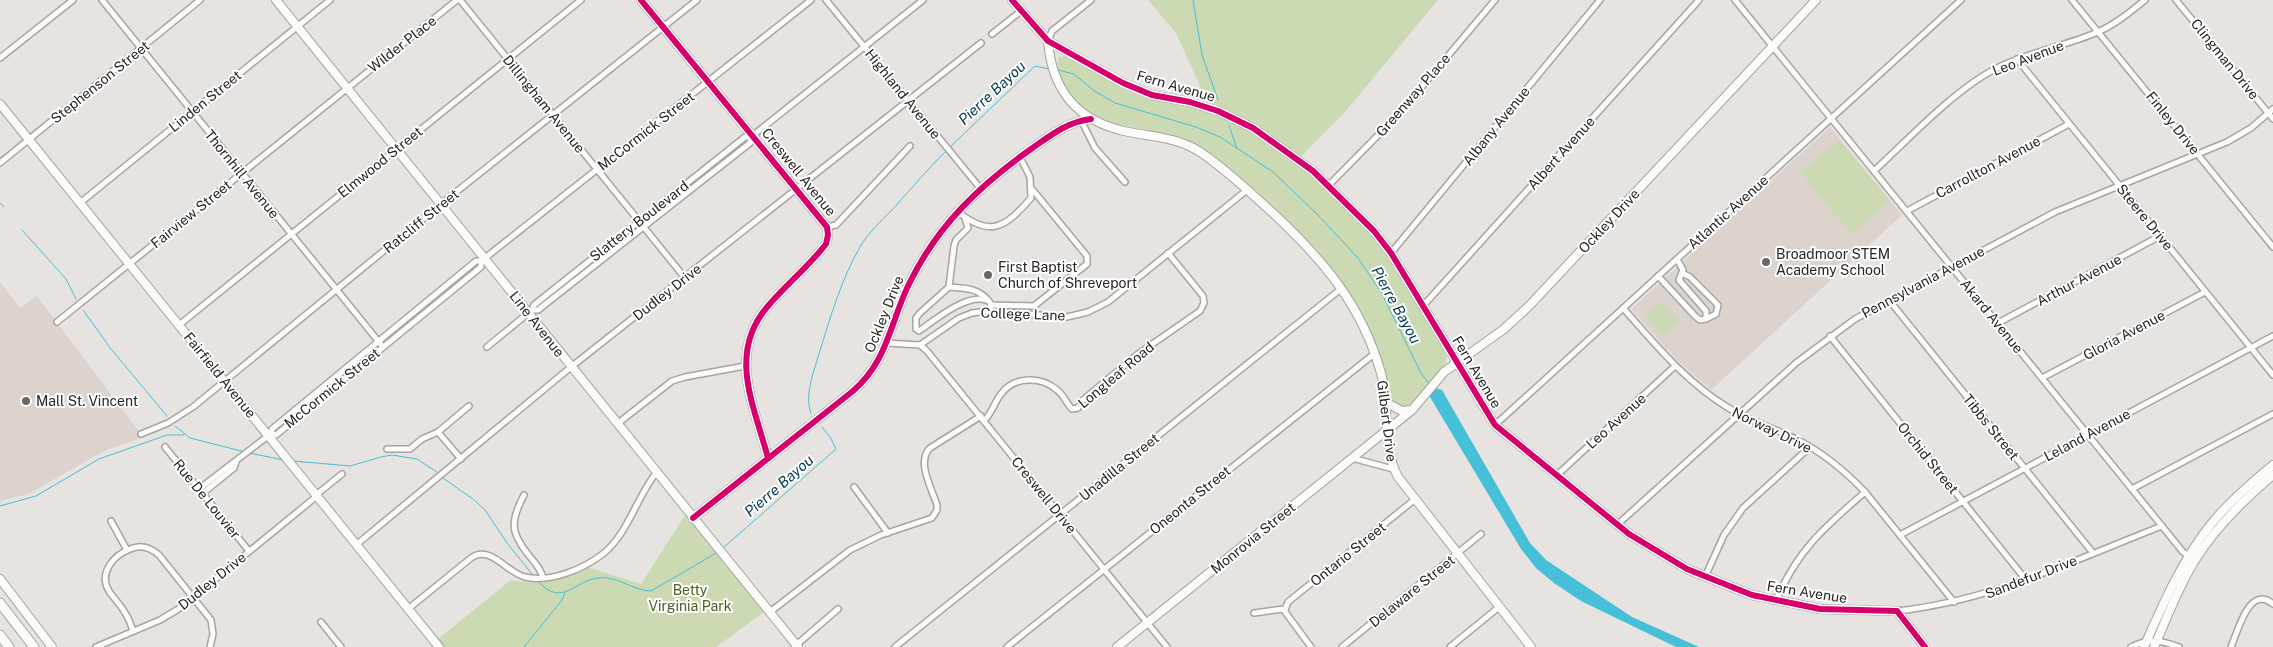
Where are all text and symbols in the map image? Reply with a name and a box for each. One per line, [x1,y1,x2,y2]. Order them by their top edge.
street label: Wilder Place [365,12,439,76]
street label: Clingman Drive [2188,16,2262,103]
street label: Stephenson Street [48,37,152,127]
street label: Leo Avenue [1990,37,2066,79]
street label: Highland Avenue [862,46,944,142]
street label: Greenway Place [1373,50,1453,140]
street label: Dillingham Avenue [500,52,588,156]
water label: Pierre Bayou [955,57,1029,128]
street label: Linden Street [166,67,244,135]
street label: Fern Avenue [1135,67,1217,105]
street label: Albany Avenue [1459,83,1533,169]
street label: McCormick Street [595,88,697,174]
street label: Finley Drive [2143,88,2203,158]
street label: Albert Avenue [1524,113,1598,193]
street label: Elmwood Street [335,123,425,201]
street label: Creswell Avenue [759,125,839,219]
street label: Thornhill Avenue [201,127,283,222]
street label: Carrollton Avenue [1933,133,2043,201]
street label: Atlantic Avenue [1685,172,1771,252]
street label: Fairview Street [148,177,234,251]
street label: Slattery Boulevard [586,177,692,265]
street label: Steere Drive [2114,181,2177,253]
street label: Ratcliff Street [380,186,462,256]
street label: Ockley Drive [1575,186,1643,256]
street label: Pennsylvania Avenue [1859,243,1987,321]
place label: Broadmoor STEM Academy School [1776,246,1890,278]
street label: Arthur Avenue [2034,251,2124,309]
marker: Broadmoor STEM Academy School [1760,256,1772,268]
place label: First Baptist Church of Shreveport [998,259,1137,291]
street label: Dudley Drive [630,260,704,324]
water label: Pierre Bayou [1368,263,1425,346]
marker: First Baptist Church of Shreveport [982,269,994,281]
street label: Ockley Drive [861,273,907,355]
street label: Akard Avenue [1957,276,2027,356]
street label: Line Avenue [506,288,568,360]
street label: College Lane [980,305,1066,323]
street label: Gloria Avenue [2080,307,2168,363]
street label: Fairfield Avenue [181,329,259,421]
street label: Fern Avenue [1449,333,1505,411]
street label: Longleaf Road [1075,339,1157,411]
street label: McCormick Street [281,345,383,431]
street label: Gilbert Drive [1374,379,1400,463]
street label: Leo Avenue [1583,390,1649,452]
street label: Tibbs Street [1960,391,2022,463]
place label: Mall St. Vincent [36,393,138,409]
marker: Mall St. Vincent [20,395,32,407]
street label: Norway Drive [1730,404,1814,456]
street label: Leland Avenue [2041,405,2133,464]
street label: Orchid Street [1894,419,1962,497]
street label: Unadilla Street [1076,430,1162,504]
water label: Pierre Bayou [741,451,816,520]
street label: Creswell Drive [1008,454,1080,537]
street label: Rue De Louvier [170,456,244,542]
street label: Oneonta Street [1146,463,1234,537]
street label: Monrovia Street [1208,499,1298,577]
street label: Ontario Street [1307,519,1389,589]
street label: Dudley Drive [175,549,249,613]
street label: Delaware Street [1366,552,1458,630]
street label: Sandefur Drive [1983,552,2079,602]
street label: Fern Avenue [1766,578,1848,606]
park label: Betty Virginia Park [648,582,732,614]

